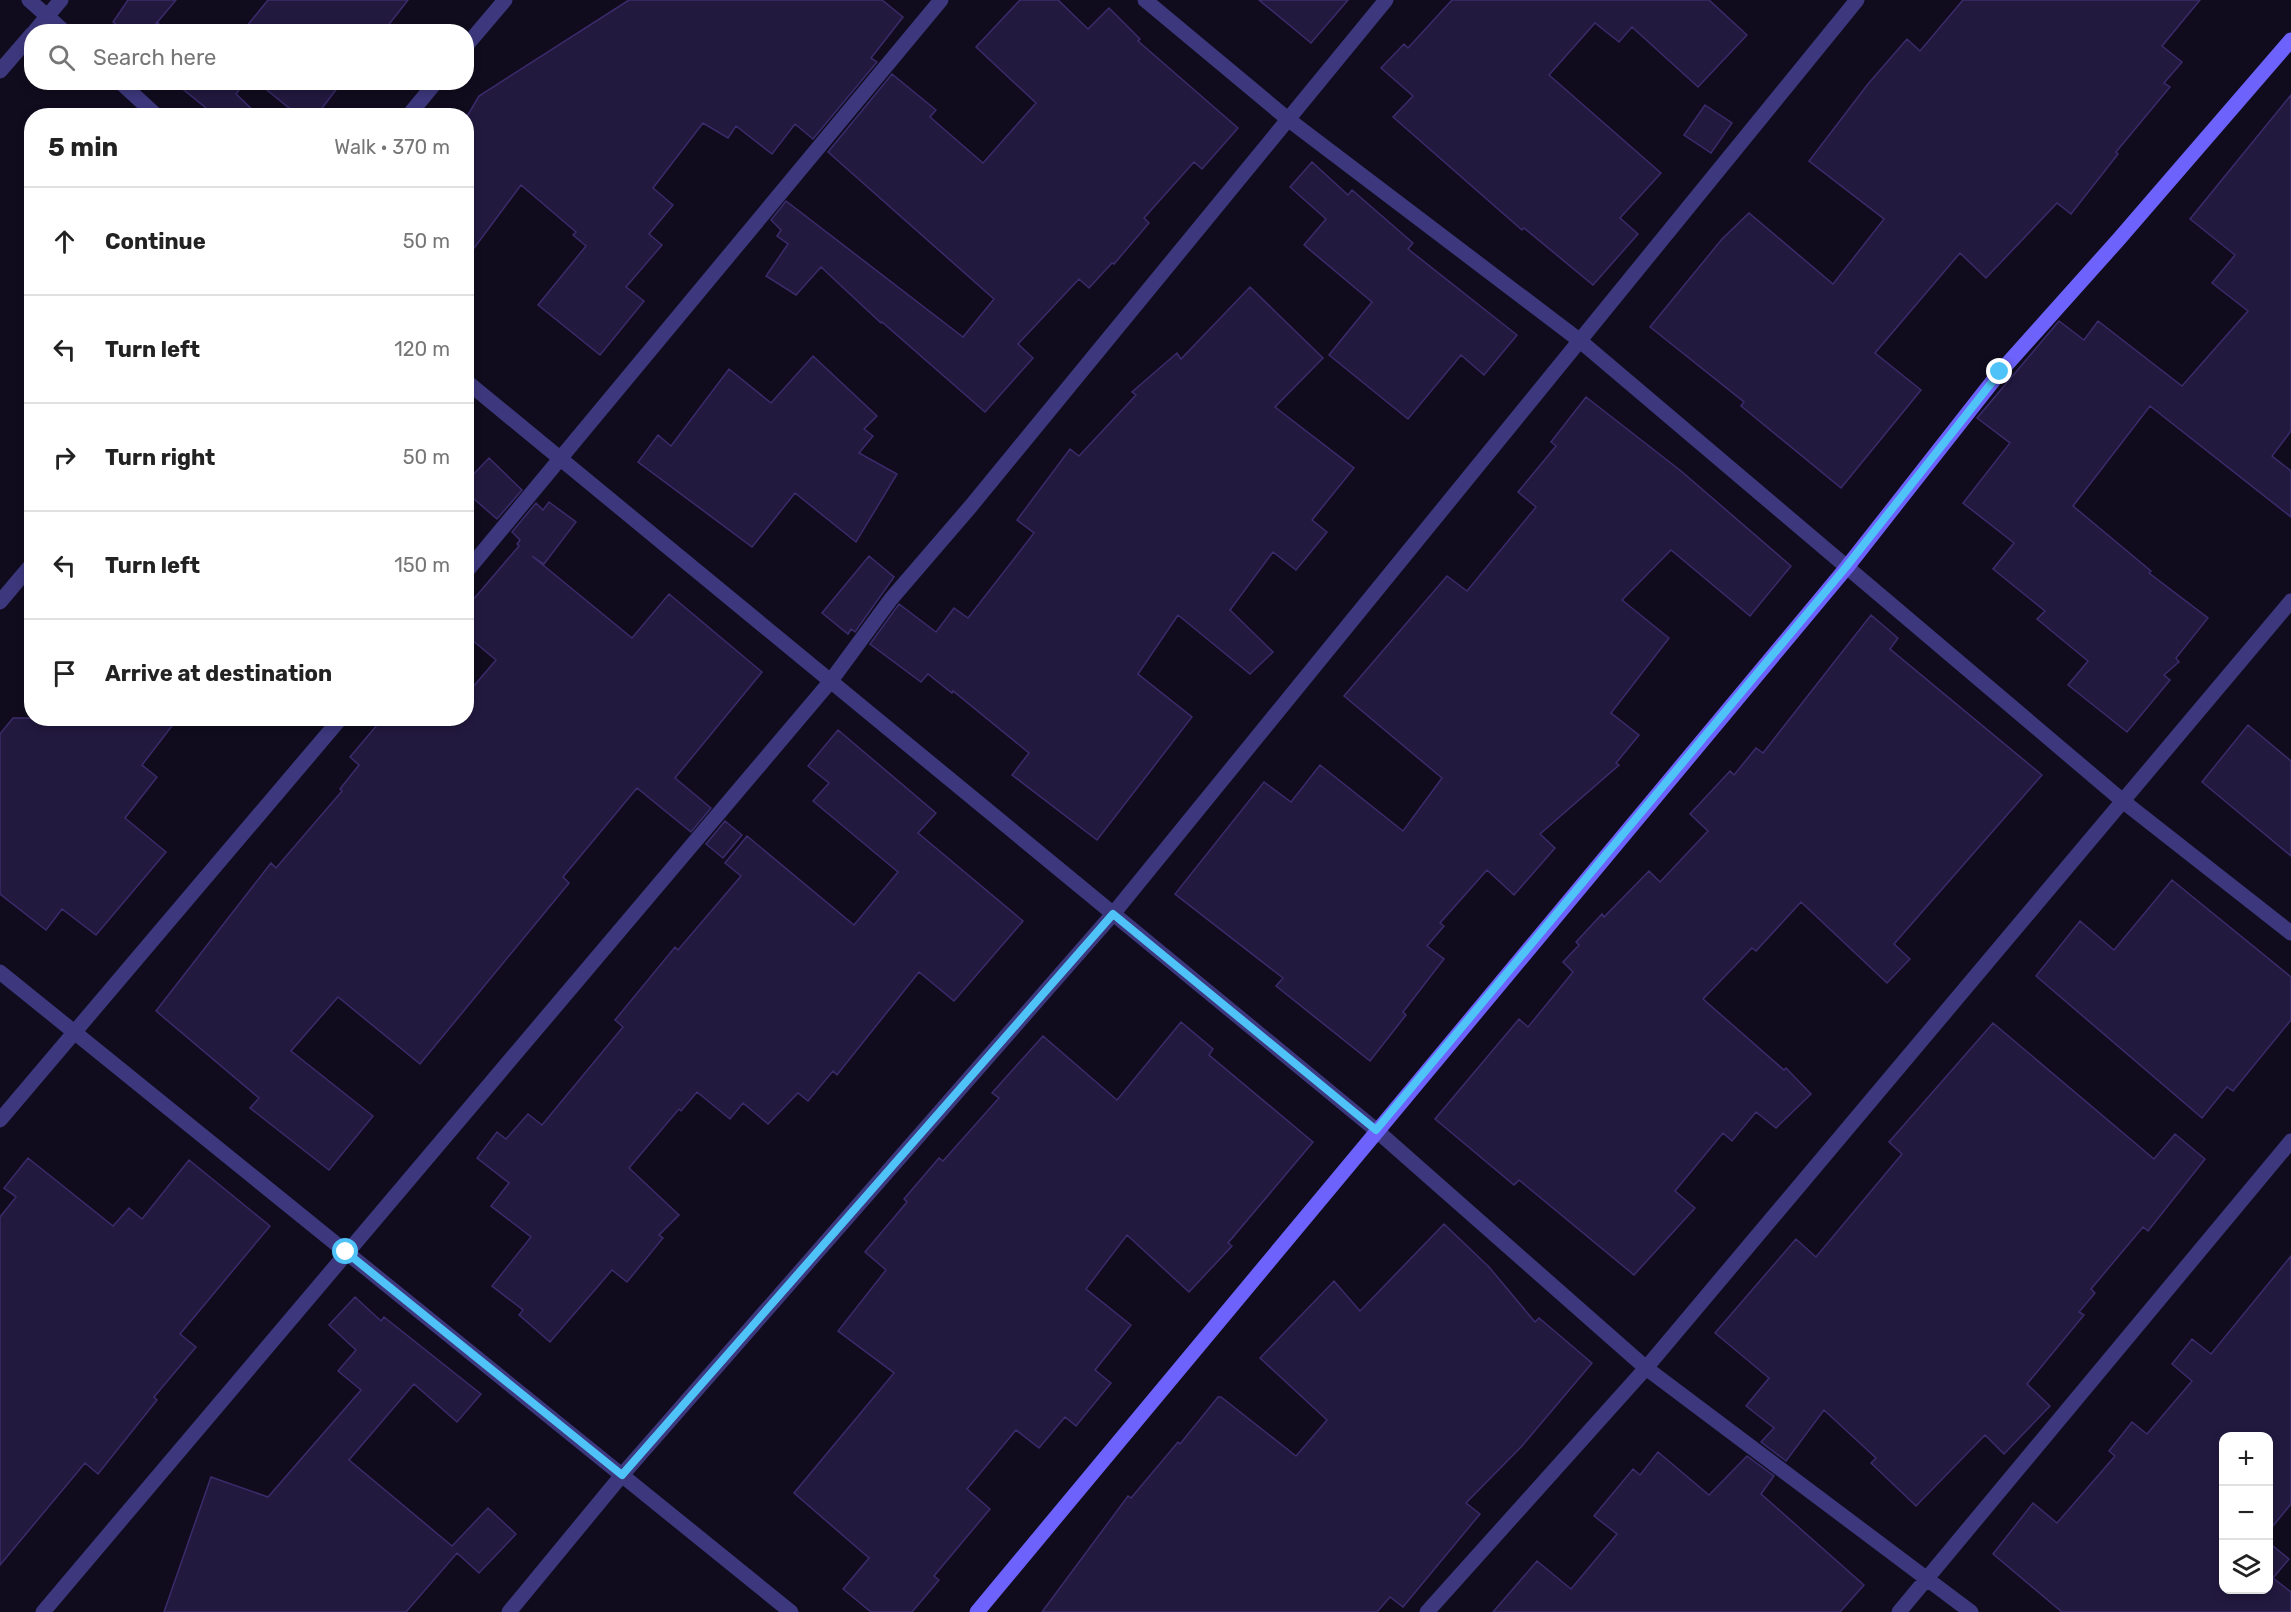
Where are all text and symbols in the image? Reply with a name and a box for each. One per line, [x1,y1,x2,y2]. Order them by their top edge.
search box [24,24,474,90]
icon: search [45,41,78,74]
text: Search here [93,44,216,71]
text: 5 min [48,132,118,163]
text: Walk · 370 m [334,135,450,159]
icon: ahead [48,225,81,258]
text: Continue [105,228,206,255]
text: 50 m [403,229,450,253]
icon: left [48,333,81,366]
text: Turn left [105,336,200,363]
text: 120 m [394,337,450,361]
route end [1986,358,2012,384]
icon: right [48,441,81,474]
text: Turn right [105,444,215,471]
text: 50 m [403,445,450,469]
icon: left [48,549,81,582]
text: Turn left [105,552,200,579]
text: 150 m [394,553,450,577]
icon: arrive [48,657,81,690]
text: Arrive at destination [105,660,332,687]
route start [332,1238,358,1264]
map controls [2219,1432,2273,1594]
button: + [2219,1432,2273,1486]
button: − [2219,1486,2273,1540]
button: layers [2219,1540,2273,1594]

